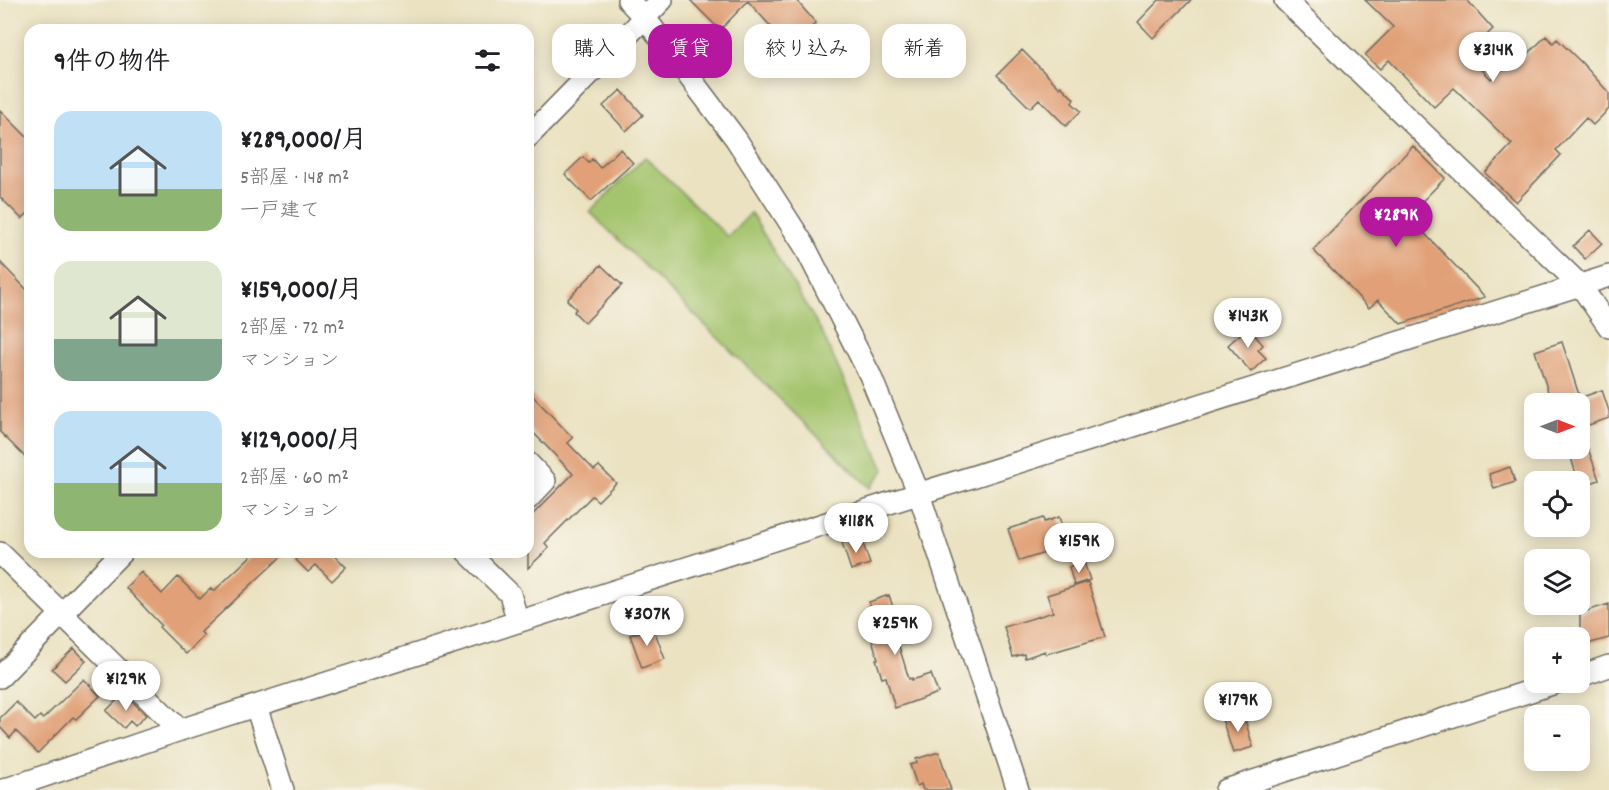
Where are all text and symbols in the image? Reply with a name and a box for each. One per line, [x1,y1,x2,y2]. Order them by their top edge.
chip: 購入 [552,24,636,78]
chip: 賃貸 [648,24,732,78]
chip: 絞り込み [744,24,870,78]
chip: 新着 [882,24,966,78]
pin: ¥314K [1451,32,1535,83]
text: ¥314K [1473,37,1513,65]
icon: filters [471,44,504,77]
text: 9件の物件 [54,45,170,82]
text: ¥289,000/月 [240,123,367,160]
icon: home [102,135,174,207]
text: 5部屋 · 148 m² [240,165,349,193]
pin: ¥289K [1354,197,1438,248]
text: 一戸建て [240,198,320,226]
text: ¥289K [1374,202,1418,230]
text: ¥159,000/月 [240,273,363,310]
icon: home [102,285,174,357]
pin: ¥143K [1206,298,1290,349]
text: ¥143K [1228,303,1268,331]
text: 2部屋 · 72 m² [240,315,344,343]
text: マンション [240,348,339,376]
north arrow [1524,393,1590,459]
map controls [1524,393,1590,771]
text: ¥129,000/月 [240,423,362,460]
icon: home [102,435,174,507]
text: 2部屋 · 60 m² [240,465,349,493]
button: locate [1524,471,1590,537]
text: マンション [240,498,339,526]
pin: ¥118K [814,503,898,554]
text: ¥118K [838,508,874,536]
pin: ¥159K [1037,523,1121,574]
text: ¥159K [1058,528,1100,556]
button: layers [1524,549,1590,615]
pin: ¥307K [605,596,689,647]
text: ¥307K [624,601,670,629]
pin: ¥259K [853,605,937,656]
text: ¥259K [872,610,918,638]
button: + [1524,627,1590,693]
pin: ¥129K [84,661,168,712]
text: ¥129K [105,666,147,694]
pin: ¥179K [1196,682,1280,733]
text: ¥179K [1218,687,1258,715]
button: − [1524,705,1590,771]

